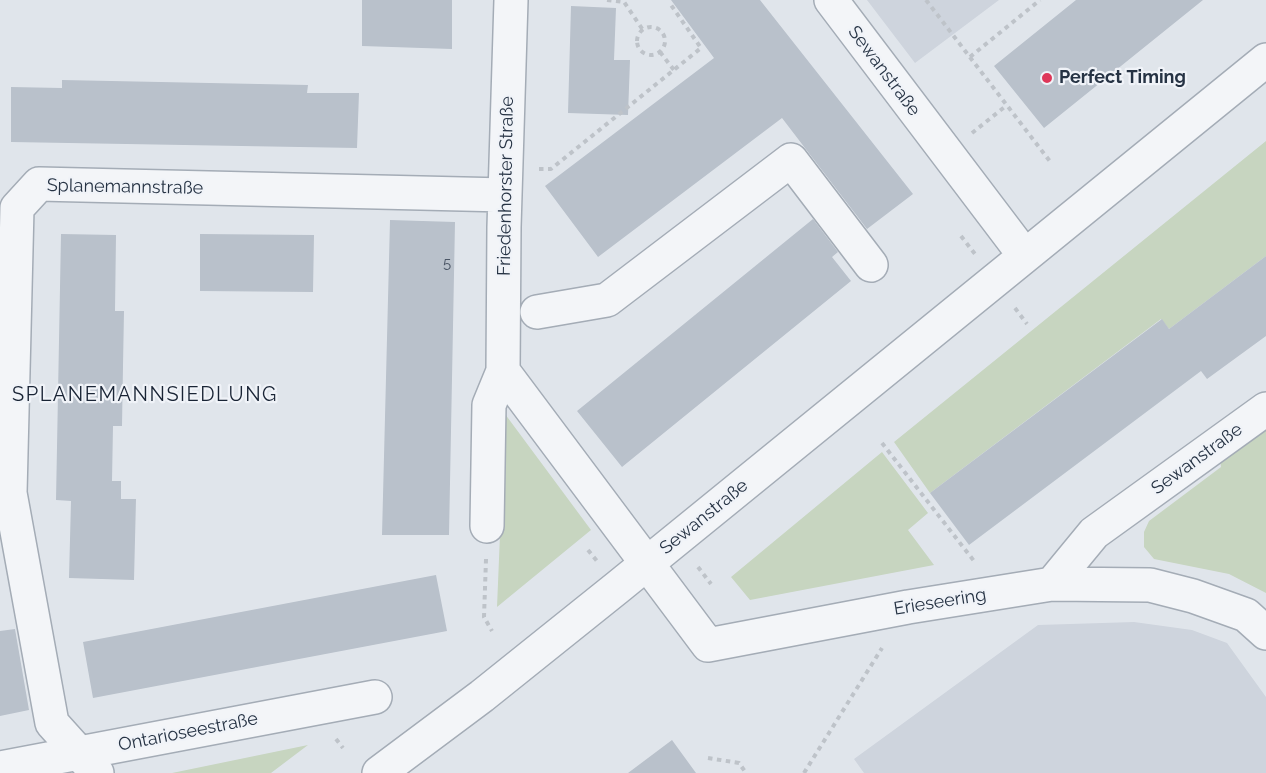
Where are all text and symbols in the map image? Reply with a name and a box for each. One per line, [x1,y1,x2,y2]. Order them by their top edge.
street label: Sewanstraße [843,22,925,120]
place label: Perfect Timing [1059,67,1186,89]
marker: Perfect Timing [1040,71,1054,85]
street label: Friedenhorster Straße [494,96,518,276]
street label: Splanemannstraße [47,175,203,199]
house number: 5 [443,254,451,272]
district label: SPLANEMANNSIEDLUNG [12,383,278,407]
street label: Sewanstraße [1147,419,1247,499]
street label: Sewanstraße [656,475,752,559]
street label: Erieseering [892,584,988,620]
street label: Ontarioseestraße [116,708,260,756]

